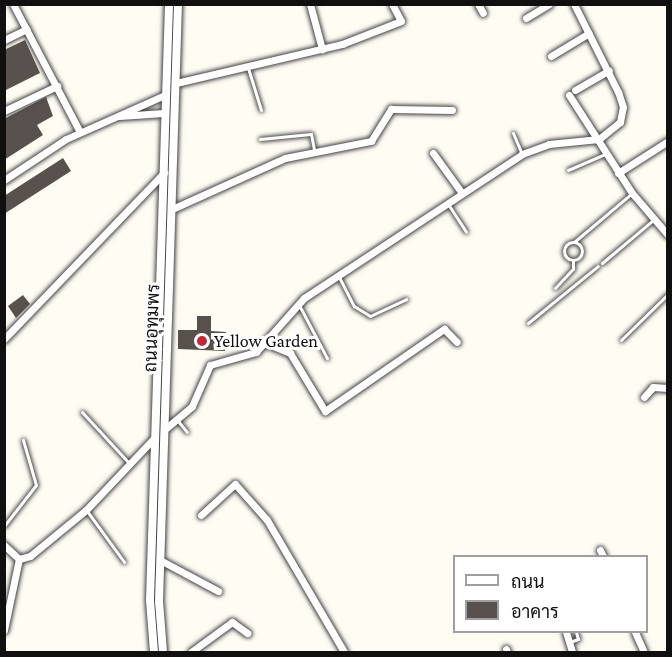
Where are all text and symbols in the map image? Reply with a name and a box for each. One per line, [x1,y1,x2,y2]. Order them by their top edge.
street label: ถนนอุทุมพร [140,283,164,373]
place label: Yellow Garden [214,330,318,352]
marker: Yellow Garden [195,334,209,348]
legend [453,555,648,633]
text: ถนน [511,572,544,592]
text: อาคาร [511,602,559,622]

